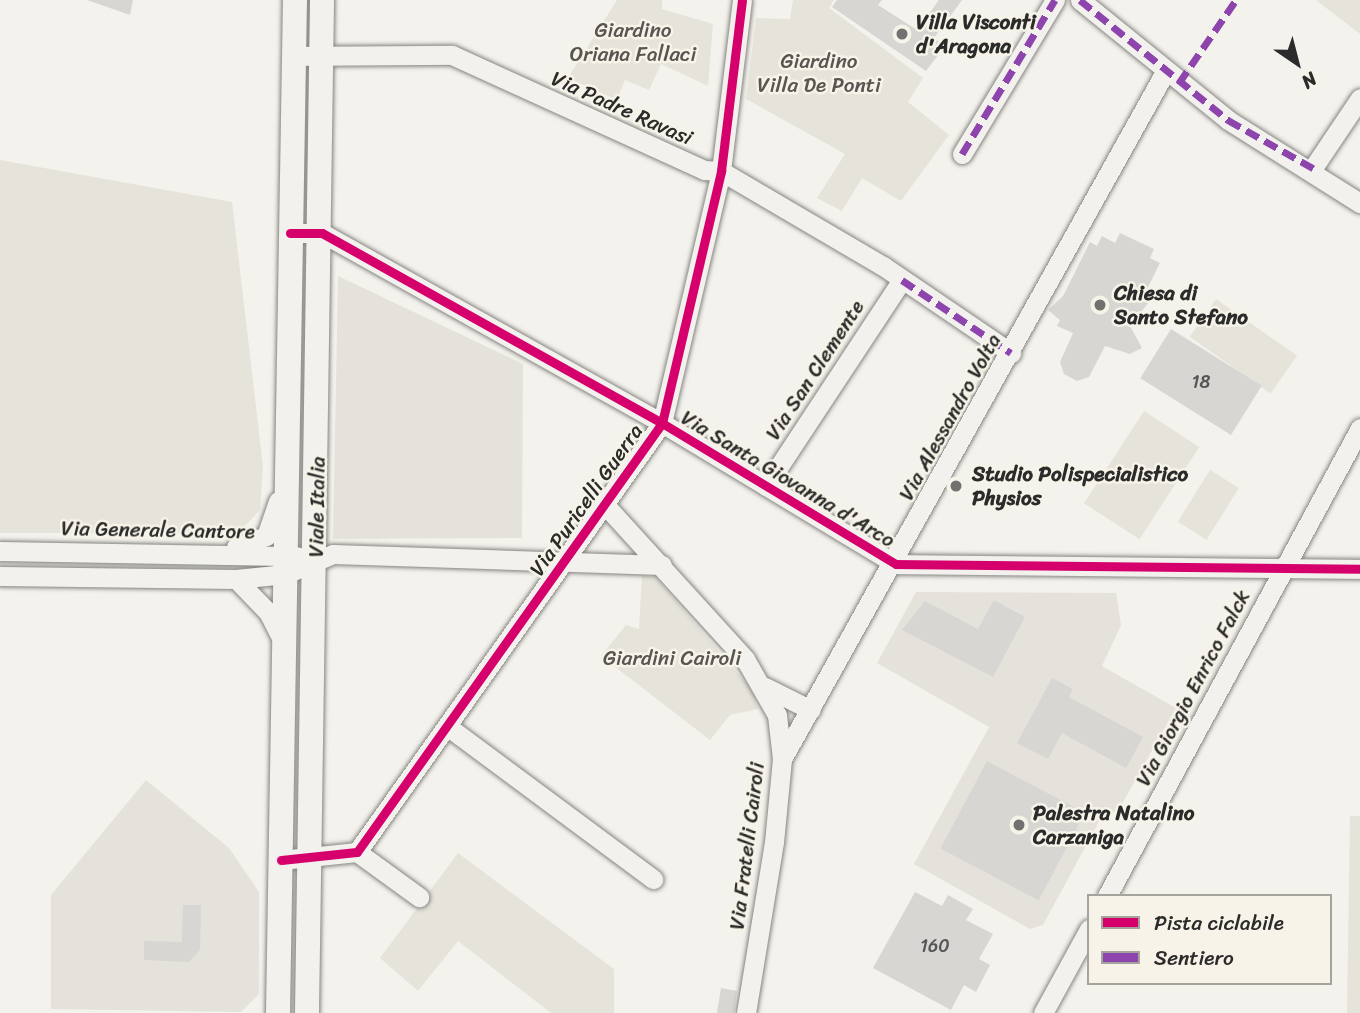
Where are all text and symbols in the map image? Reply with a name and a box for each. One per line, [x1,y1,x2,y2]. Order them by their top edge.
place label: Villa Visconti d'Aragona [916,9,1038,59]
park label: Giardino Oriana Fallaci [570,17,696,67]
marker: Villa Visconti d'Aragona [894,26,910,42]
north arrow [1262,28,1332,98]
park label: Giardino Villa De Ponti [757,48,881,98]
text: N [1294,63,1324,98]
street label: Via Padre Ravasi [547,65,697,151]
place label: Chiesa di Santo Stefano [1114,280,1249,330]
street label: Via San Clemente [760,295,870,445]
marker: Chiesa di Santo Stefano [1092,297,1108,313]
street label: Via Alessandro Volta [894,329,1006,505]
house number: 18 [1192,371,1210,393]
street label: Via Santa Giovanna d'Arco [676,405,900,553]
street label: Via Puricelli Guerra [524,419,648,581]
street label: Viale Italia [304,456,330,558]
place label: Studio Polispecialistico Physios [972,461,1188,511]
marker: Studio Polispecialistico Physios [946,476,966,496]
street label: Via Generale Cantore [60,516,256,544]
street label: Via Giorgio Enrico Falck [1131,586,1255,790]
park label: Giardini Cairoli [603,645,741,671]
street label: Via Fratelli Cairoli [724,761,770,931]
place label: Palestra Natalino Carzaniga [1033,800,1194,850]
marker: Palestra Natalino Carzaniga [1011,817,1027,833]
legend [1087,894,1332,985]
text: Pista ciclabile [1154,904,1284,942]
house number: 160 [920,935,950,957]
text: Sentiero [1154,939,1234,977]

